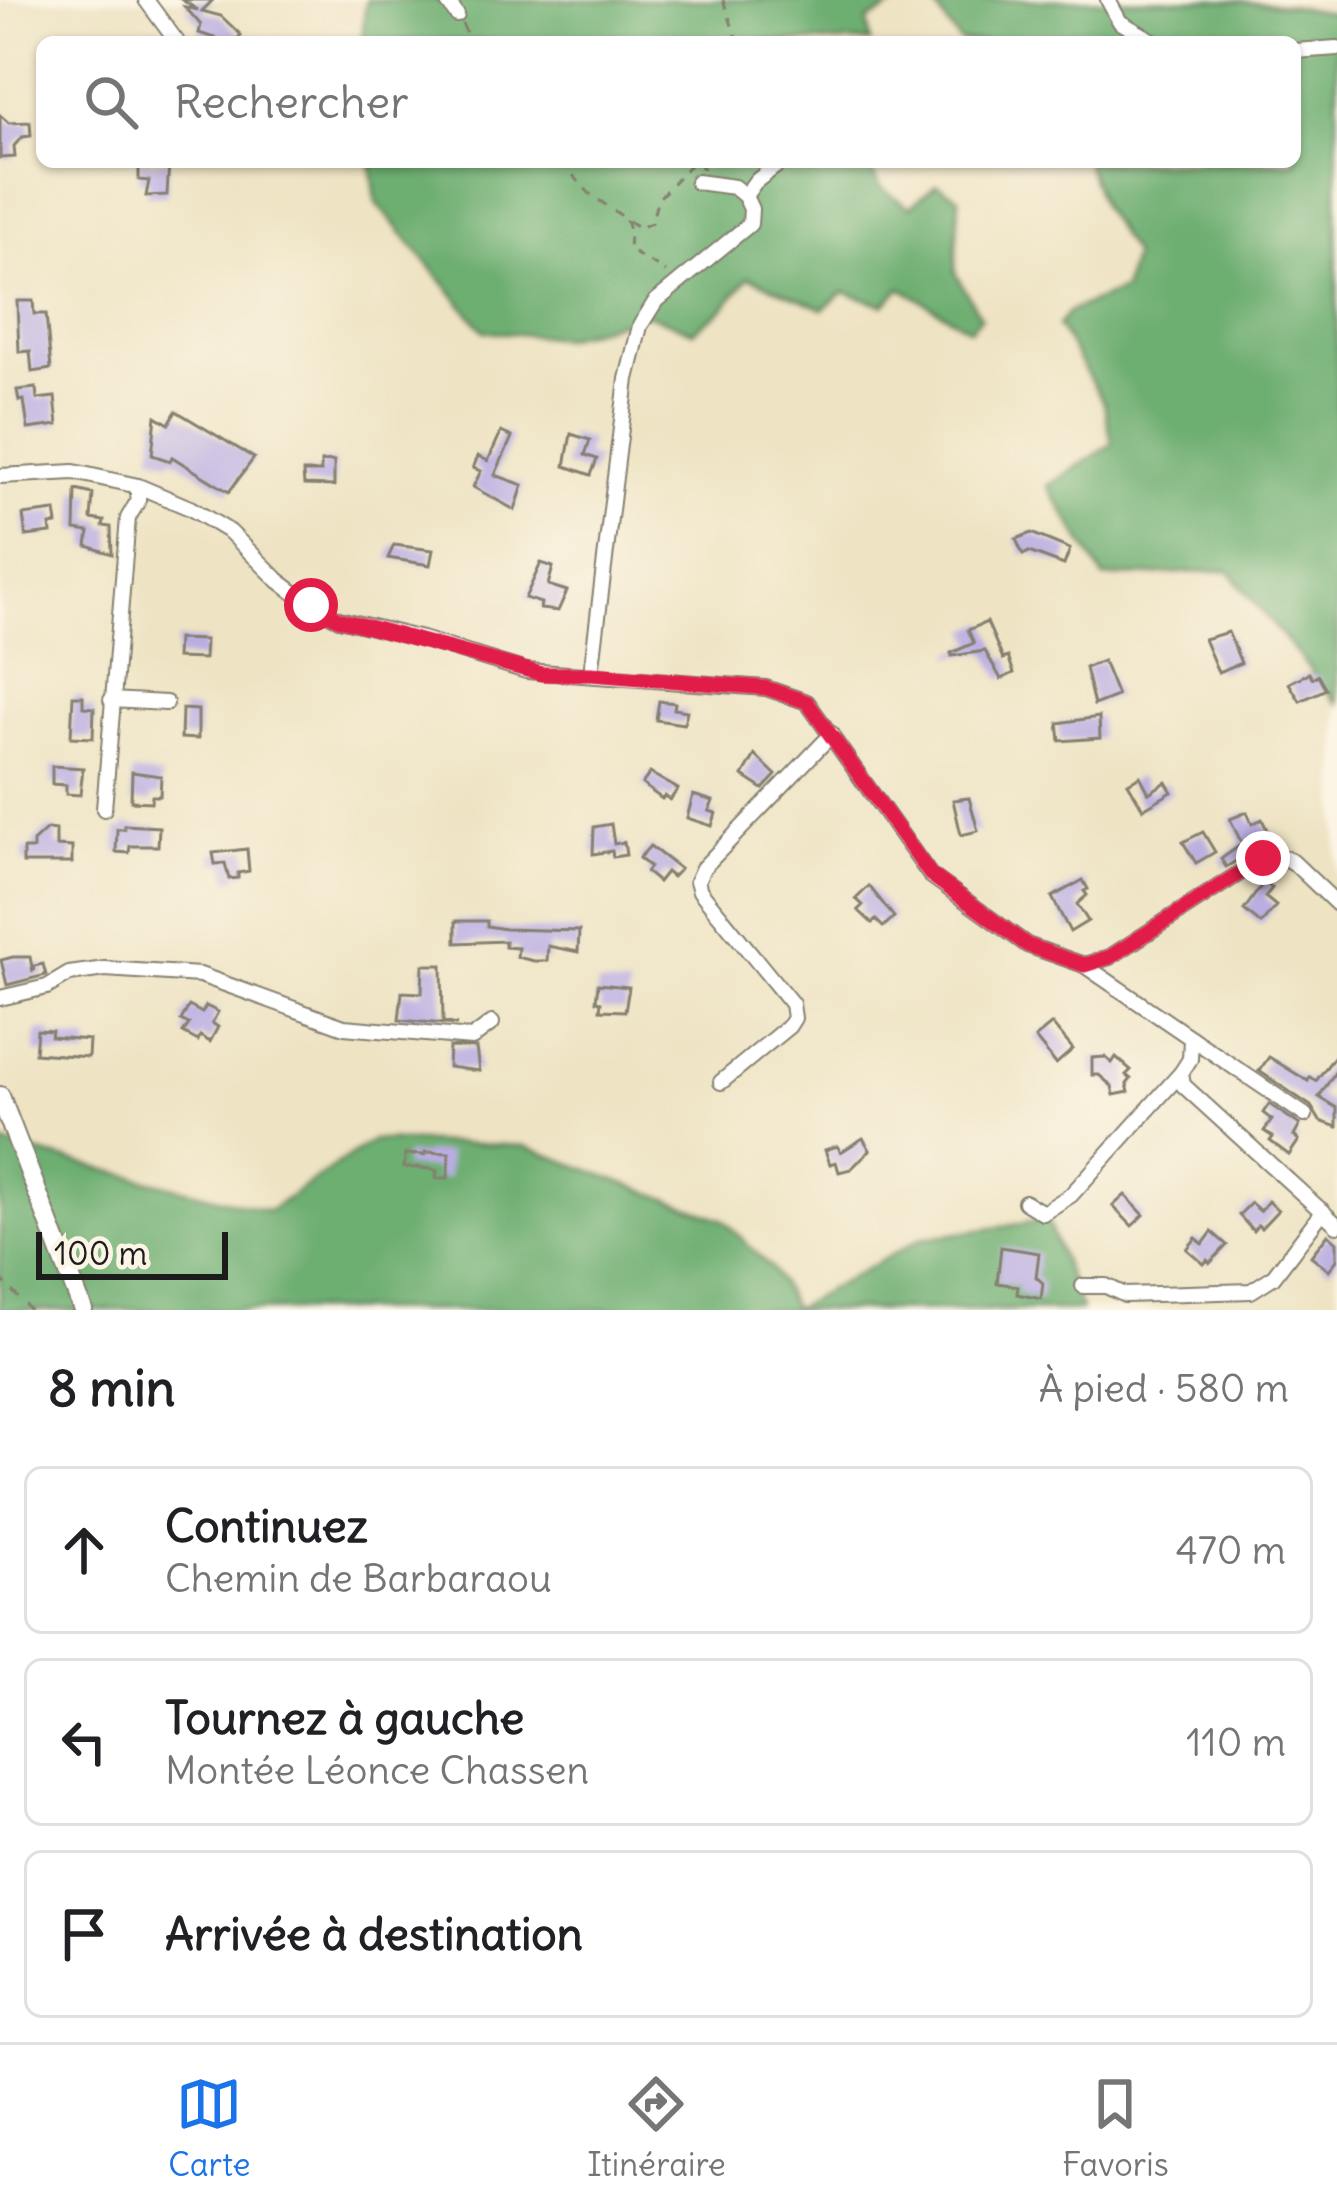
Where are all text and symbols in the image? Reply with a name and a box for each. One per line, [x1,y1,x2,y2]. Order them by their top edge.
search box [36,36,1301,168]
icon: search [78,69,144,135]
text: Rechercher [174,74,409,130]
route start [284,578,338,632]
route end [1236,831,1290,885]
scale bar [36,1226,228,1279]
text: 100 m [54,1232,147,1274]
text: 8 min [48,1356,175,1420]
text: À pied · 580 m [1039,1364,1289,1413]
text: Continuez [165,1498,368,1554]
icon: ahead [51,1517,117,1583]
text: 470 m [1176,1526,1286,1575]
text: Chemin de Barbaraou [165,1554,552,1603]
text: Tournez à gauche [165,1690,524,1746]
icon: left [51,1709,117,1775]
text: 110 m [1186,1718,1286,1767]
text: Montée Léonce Chassen [165,1746,589,1795]
icon: arrive [51,1901,117,1967]
text: Arrivée à destination [165,1906,583,1962]
tab: Carte [168,2071,251,2185]
tab: Itinéraire [587,2071,726,2185]
tab: Favoris [1062,2071,1169,2185]

